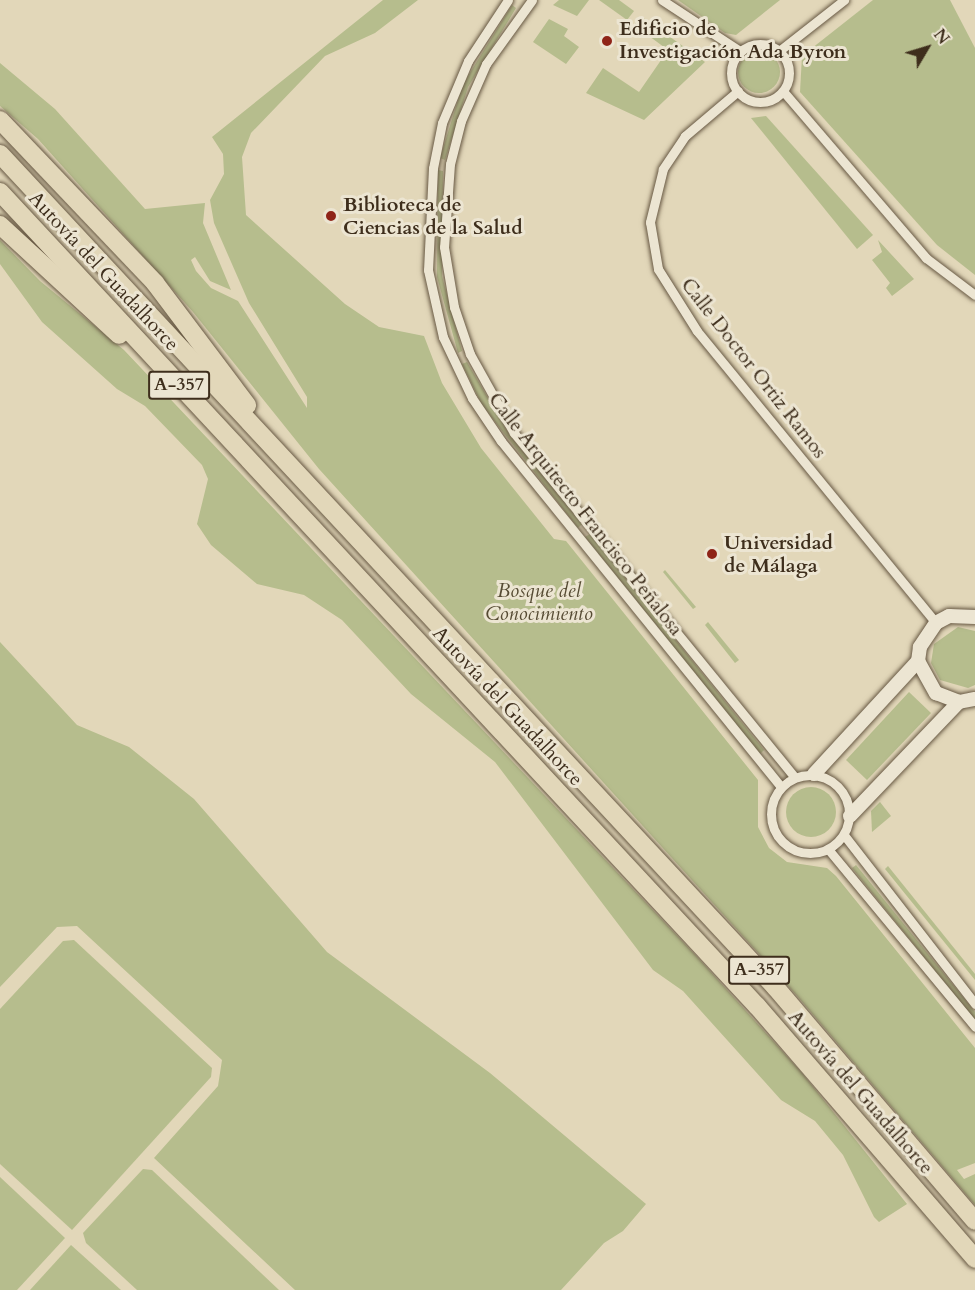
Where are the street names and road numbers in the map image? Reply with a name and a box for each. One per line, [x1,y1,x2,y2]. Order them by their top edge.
street label: Autovía del Guadalhorce [24,186,184,356]
street label: Calle Doctor Ortiz Ramos [676,273,832,463]
road number: A-357 [148,370,210,400]
street label: Calle Arquitecto Francisco Peñalosa [484,388,688,640]
street label: Autovía del Guadalhorce [428,621,588,791]
road number: A-357 [728,955,790,985]
street label: Autovía del Guadalhorce [783,1005,939,1179]

